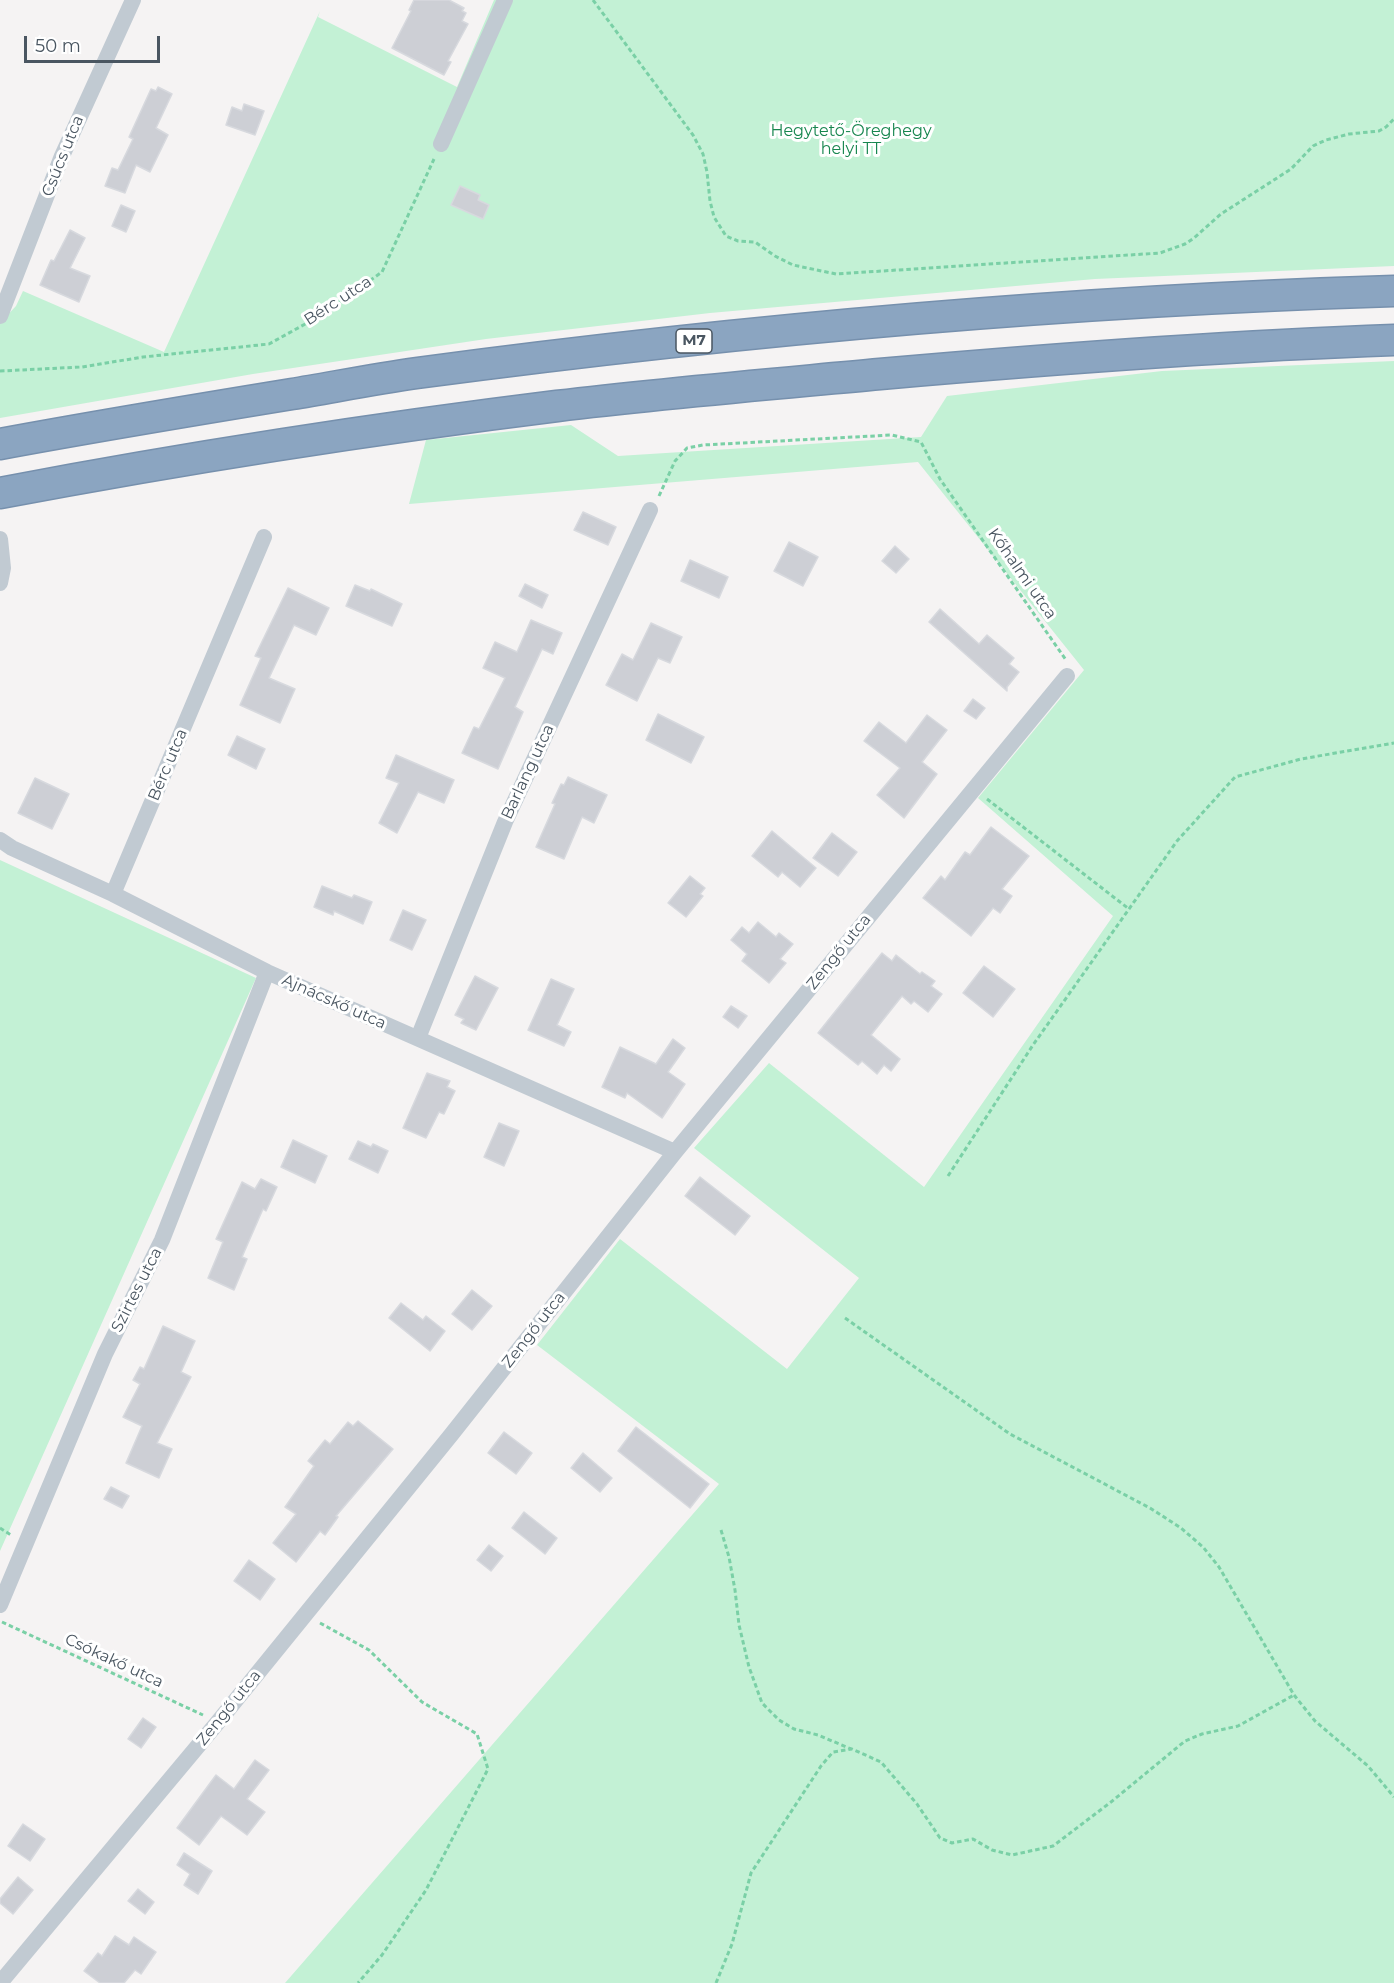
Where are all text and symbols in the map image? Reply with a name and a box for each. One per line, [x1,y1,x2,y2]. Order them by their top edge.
scale bar [27,24,164,62]
text: 50 m [35,35,81,57]
street label: Csúcs utca [38,113,88,199]
park label: Hegytető-Öreghegy helyi TT [770,121,932,159]
street label: Bérc utca [301,272,375,330]
road number: M7 [676,329,712,353]
street label: Kőhalmi utca [984,525,1060,623]
street label: Barlang utca [498,721,558,823]
street label: Bérc utca [144,726,192,804]
street label: Zengő utca [803,911,875,993]
street label: Ajnácskő utca [279,970,389,1034]
street label: Szirtes utca [108,1245,166,1335]
street label: Zengő utca [498,1288,570,1372]
street label: Csókakő utca [62,1630,166,1692]
street label: Zengő utca [193,1667,265,1749]

